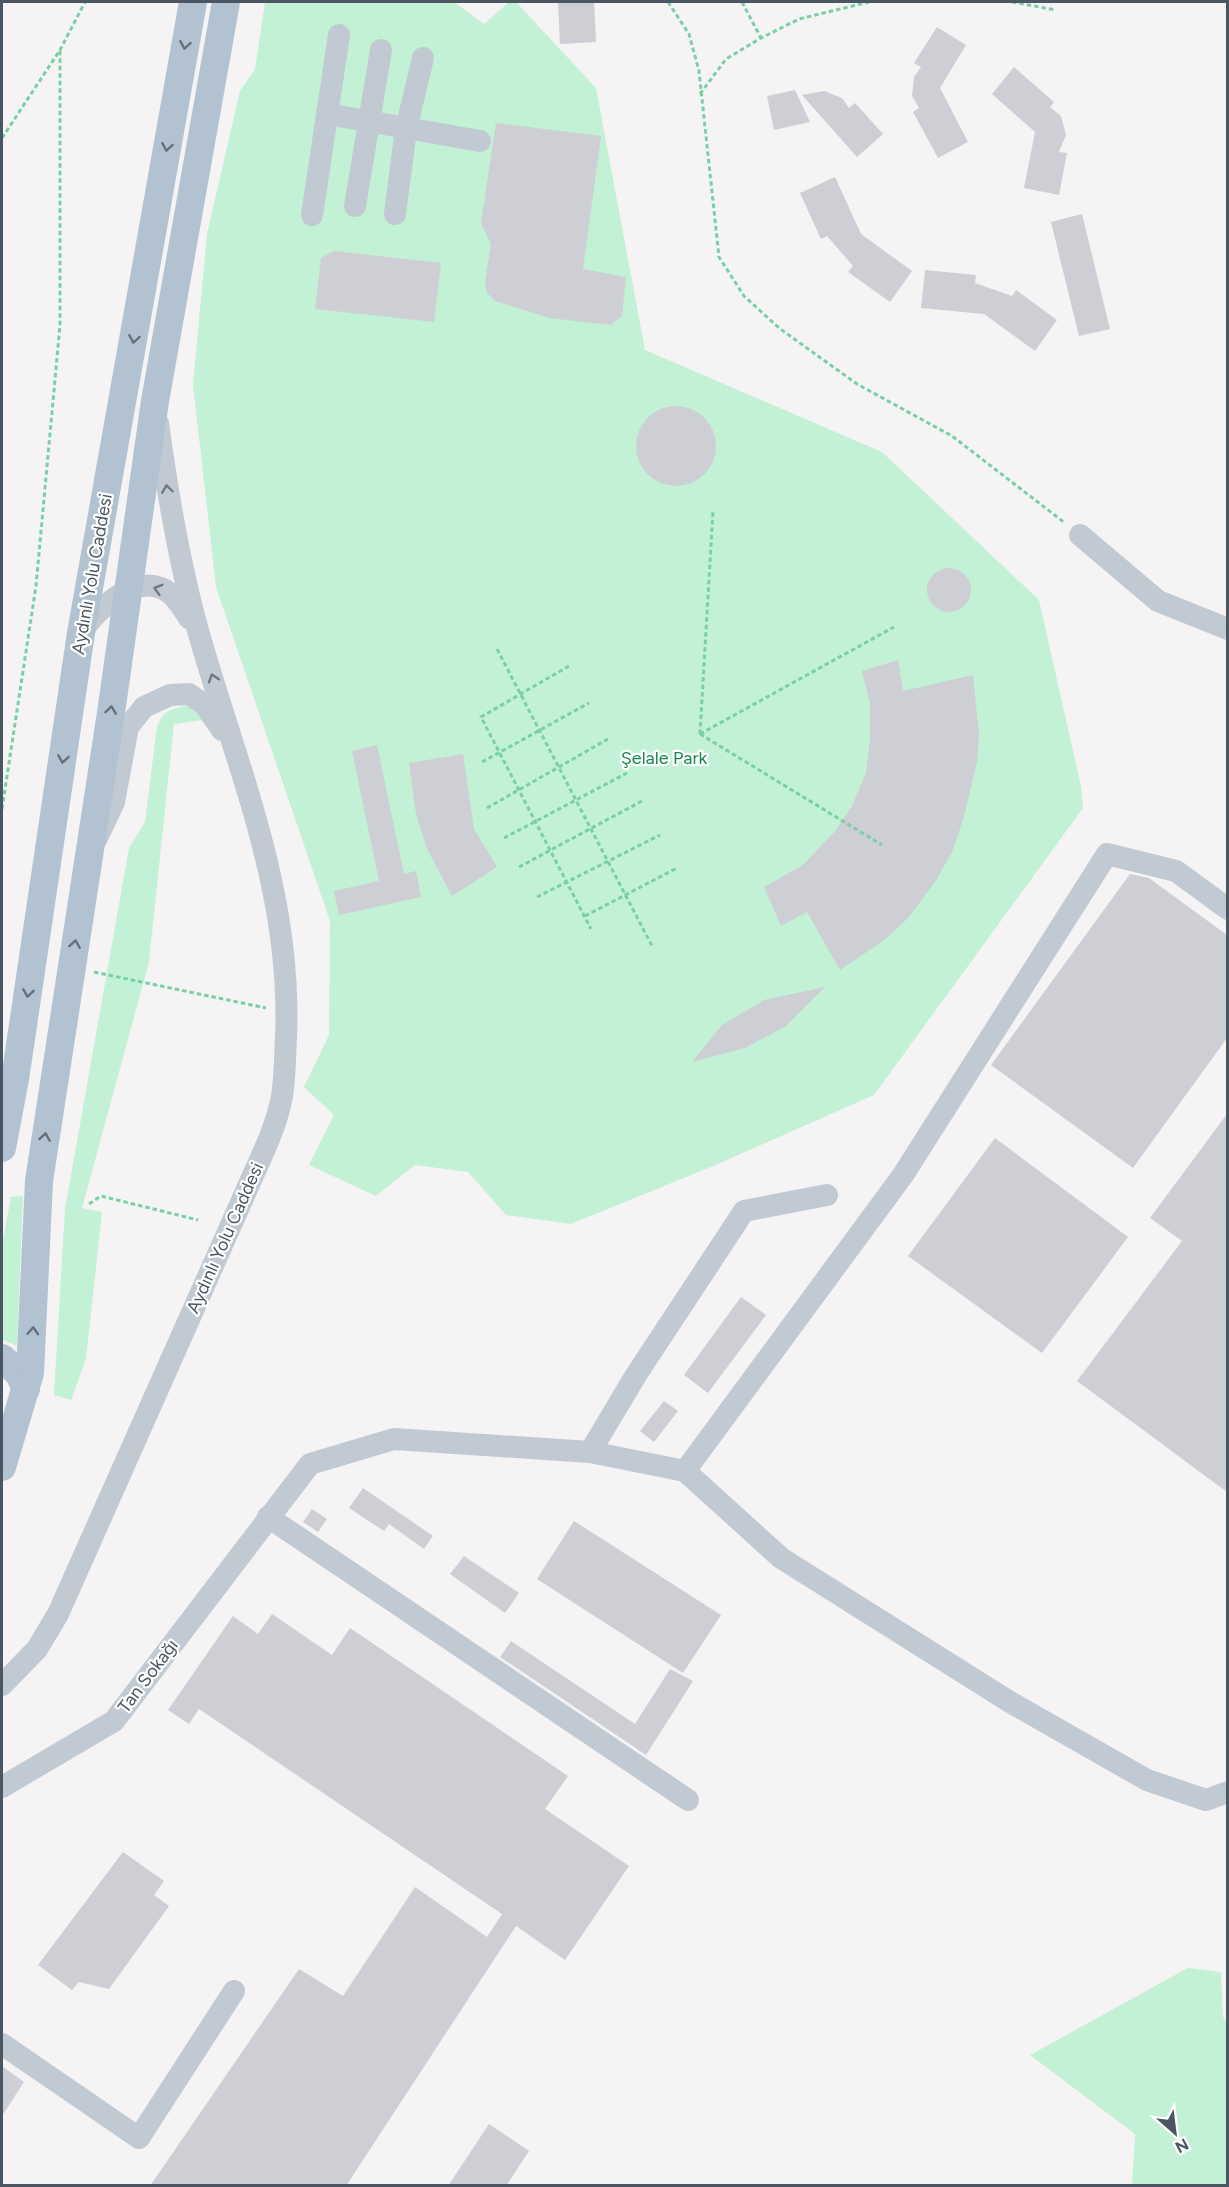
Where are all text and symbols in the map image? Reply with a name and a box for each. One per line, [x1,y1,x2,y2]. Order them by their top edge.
one-way arrow [179,40,192,50]
one-way arrow [161,141,174,151]
one-way arrow [128,334,140,343]
one-way arrow [161,484,173,493]
street label: Aydınlı Yolu Caddesi [67,492,117,656]
one-way arrow [153,584,164,596]
one-way arrow [207,673,220,684]
one-way arrow [105,706,117,715]
park label: Şelale Park [621,747,708,769]
one-way arrow [57,754,69,763]
one-way arrow [68,940,81,950]
one-way arrow [22,988,34,998]
one-way arrow [39,1133,51,1142]
street label: Aydınlı Yolu Caddesi [182,1159,268,1317]
one-way arrow [27,1327,40,1336]
street label: Tan Sokağı [113,1635,183,1717]
north arrow [1145,2103,1205,2163]
text: N [1172,2135,1192,2157]

